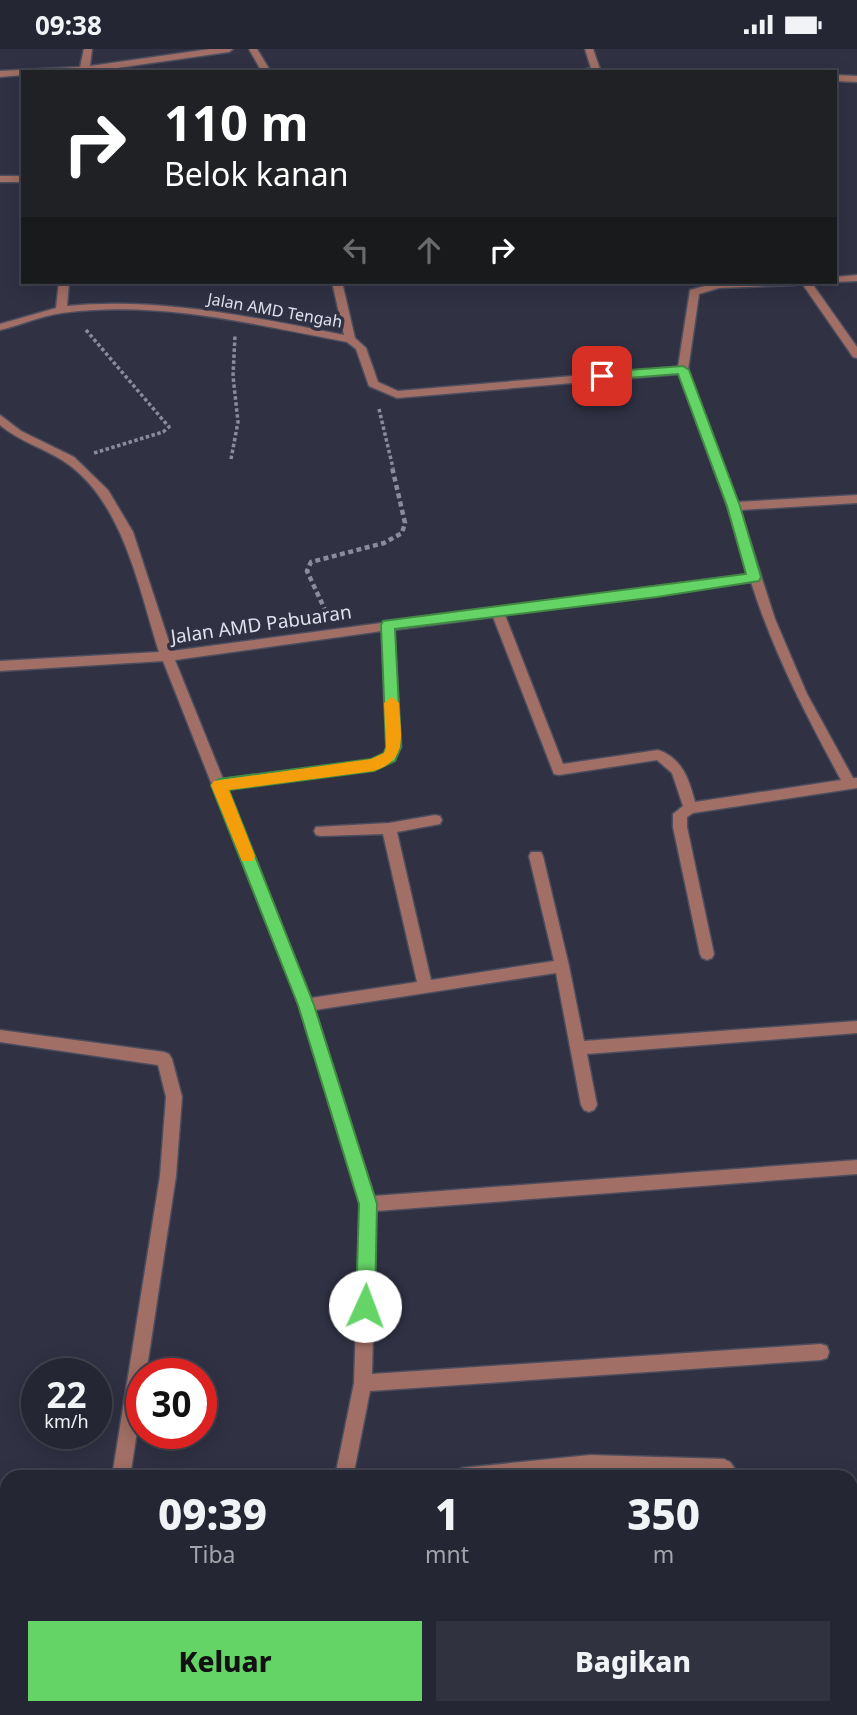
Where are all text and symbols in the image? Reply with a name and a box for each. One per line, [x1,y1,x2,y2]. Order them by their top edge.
text: 09:38 [35,7,102,43]
text: 110 m [164,89,309,155]
icon: right [49,98,140,189]
text: Belok kanan [164,152,348,195]
icon: left [337,231,375,269]
icon: ahead [410,231,448,269]
icon: right [483,231,521,269]
street label: Jalan AMD Tengah [204,287,344,333]
pin [572,346,632,406]
icon: arrive [583,357,621,395]
street label: Jalan AMD Pabuaran [167,598,353,650]
position arrow [328,1269,402,1343]
speed limit sign: 30 [126,1358,217,1449]
text: 22 [46,1371,87,1418]
text: km/h [44,1409,89,1433]
text: 09:39 [158,1485,267,1542]
text: 1 [435,1485,459,1542]
text: 350 [627,1485,700,1542]
text: Tiba [190,1538,235,1570]
text: mnt [425,1538,469,1570]
text: m [653,1538,674,1570]
button: Keluar [28,1621,422,1701]
button: Bagikan [436,1621,830,1701]

